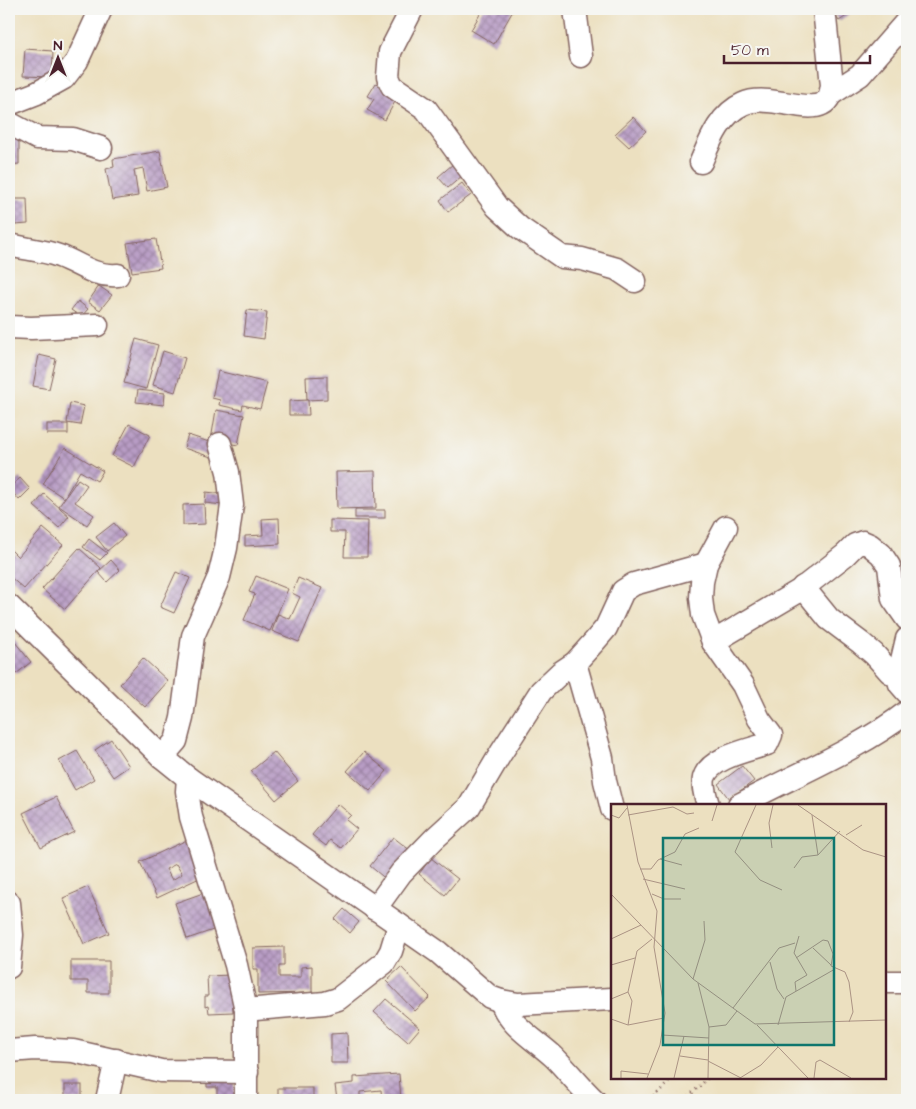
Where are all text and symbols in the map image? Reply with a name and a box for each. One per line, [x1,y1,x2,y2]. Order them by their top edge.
north arrow [32,32,82,82]
scale bar [724,32,870,64]
text: N [54,36,63,56]
text: 50 m [731,40,769,61]
inset map [611,804,886,1079]

